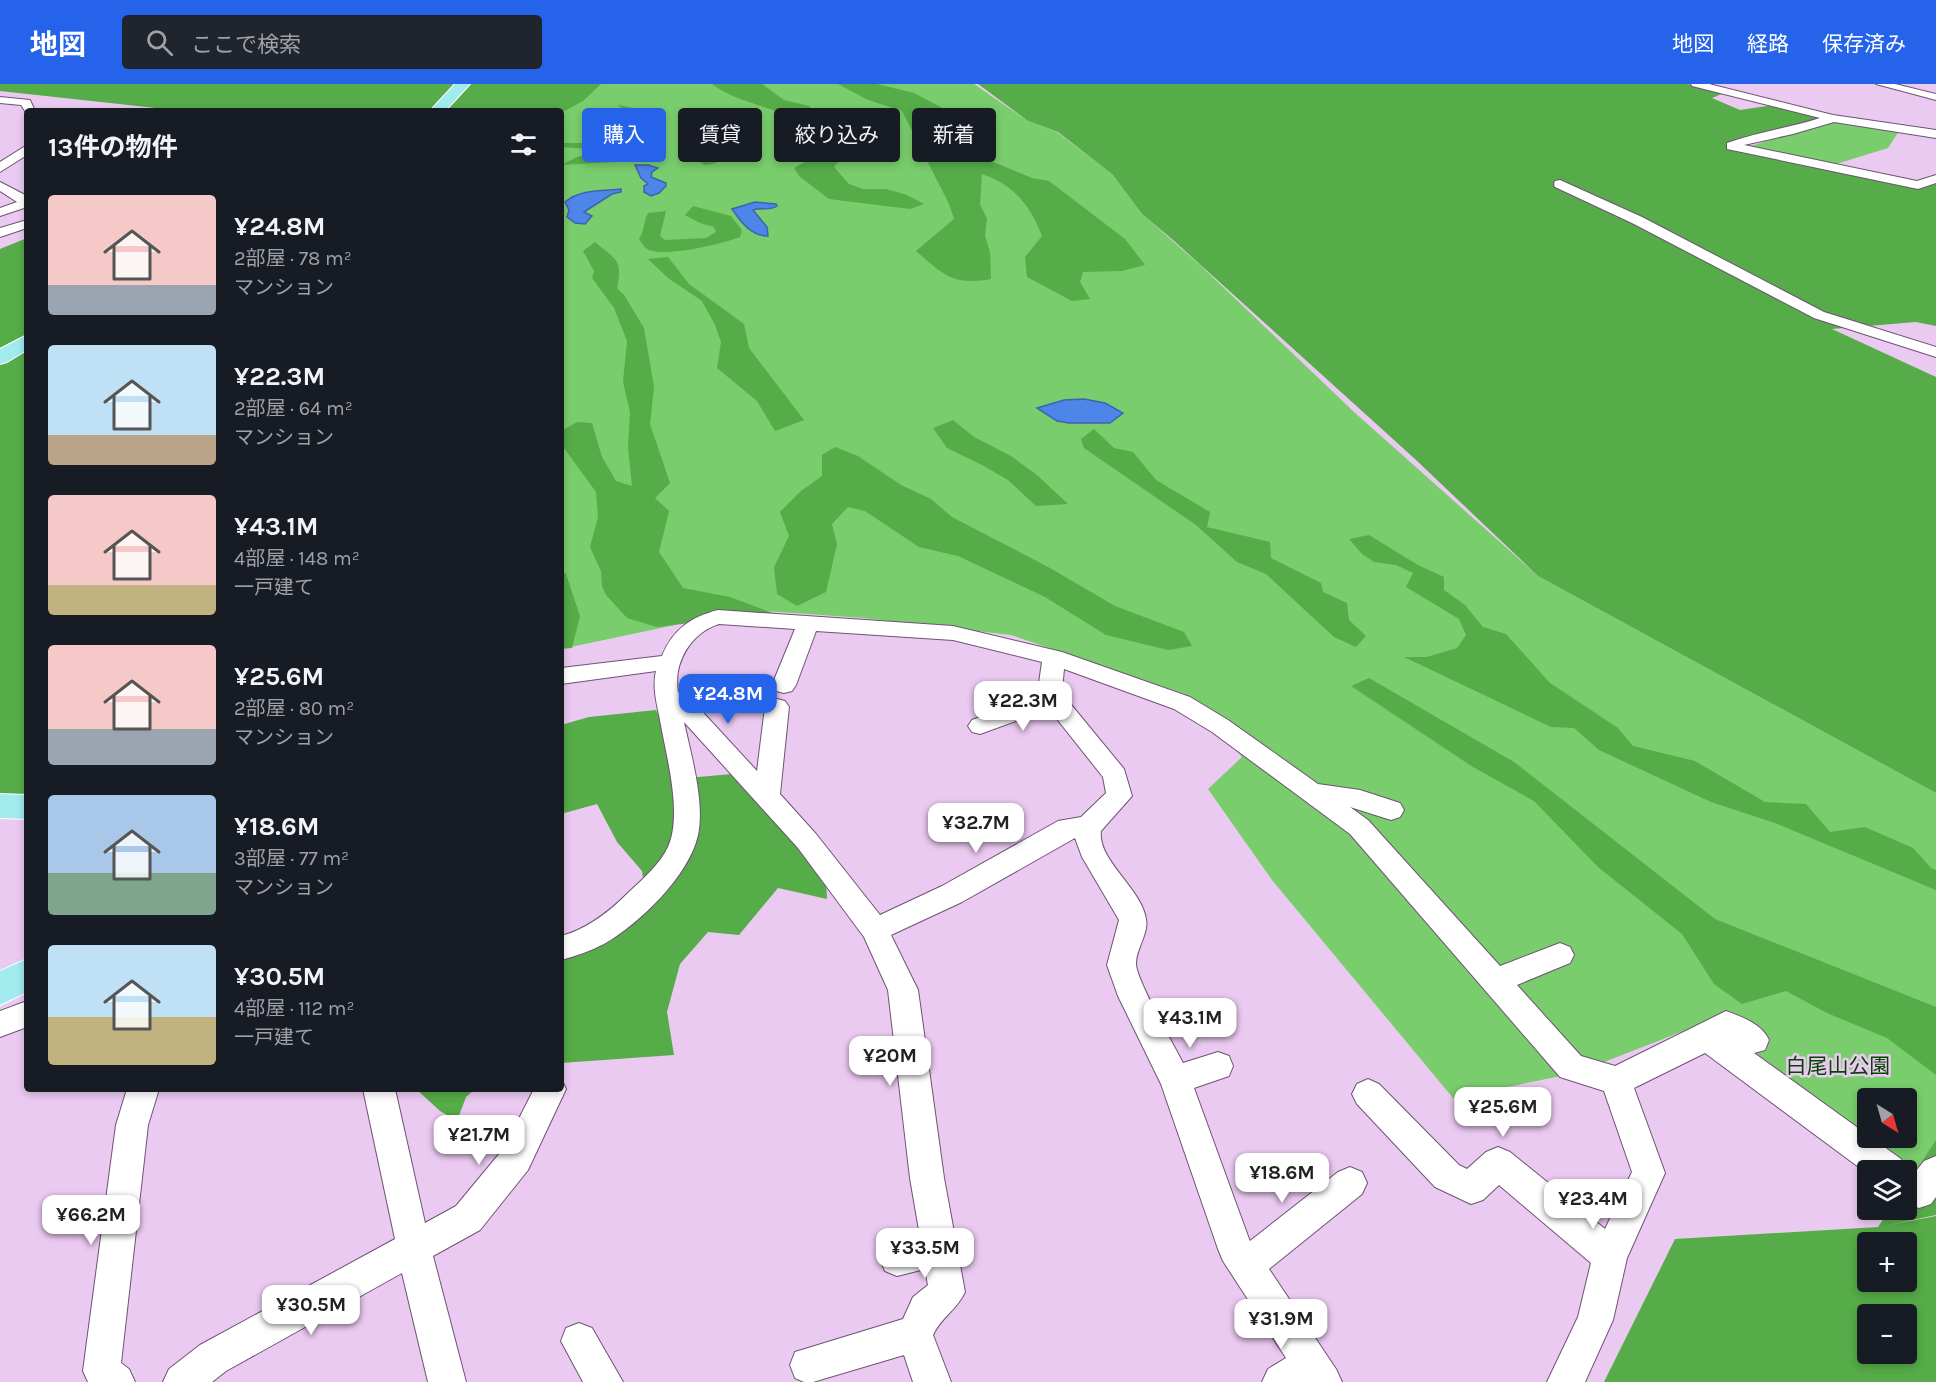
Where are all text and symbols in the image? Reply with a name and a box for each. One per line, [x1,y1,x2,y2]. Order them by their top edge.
search box [122,15,542,69]
icon: search [143,26,176,59]
text: 地図 [30,28,86,61]
text: ここで検索 [191,32,301,58]
text: 地図 [1672,32,1714,56]
text: 経路 [1747,32,1789,56]
text: 保存済み [1822,32,1906,56]
chip: 購入 [582,108,666,162]
chip: 賃貸 [678,108,762,162]
chip: 絞り込み [774,108,900,162]
chip: 新着 [912,108,996,162]
icon: filters [507,128,540,161]
text: 13件の物件 [48,132,177,163]
text: ¥24.8M [234,211,326,242]
icon: home [96,219,168,291]
text: 2部屋 · 78 m² [234,247,352,270]
text: マンション [234,276,334,299]
text: ¥22.3M [234,361,325,392]
icon: home [96,369,168,441]
text: 2部屋 · 64 m² [234,397,353,420]
text: マンション [234,426,334,449]
text: ¥43.1M [234,511,319,542]
icon: home [96,519,168,591]
text: 4部屋 · 148 m² [234,547,360,570]
text: 一戸建て [234,576,314,599]
text: ¥25.6M [234,661,324,692]
icon: home [96,669,168,741]
pin: ¥24.8M [679,674,777,725]
pin: ¥22.3M [974,681,1072,732]
text: ¥24.8M [693,682,763,705]
text: ¥22.3M [988,689,1058,712]
text: 2部屋 · 80 m² [234,697,354,720]
text: マンション [234,726,334,749]
pin: ¥32.7M [927,803,1025,854]
text: ¥18.6M [234,811,319,842]
text: ¥32.7M [942,811,1010,834]
icon: home [96,819,168,891]
text: 3部屋 · 77 m² [234,847,349,870]
text: マンション [234,876,334,899]
text: ¥30.5M [234,961,325,992]
icon: home [96,969,168,1041]
text: 4部屋 · 112 m² [234,997,355,1020]
pin: ¥43.1M [1141,998,1239,1049]
text: ¥43.1M [1158,1006,1223,1029]
text: 一戸建て [234,1026,314,1049]
pin: ¥20M [854,1036,926,1087]
text: ¥20M [863,1044,917,1067]
park label: 白尾山公園 [1786,1054,1891,1078]
pin: ¥25.6M [1454,1087,1552,1138]
north arrow [1857,1088,1917,1148]
map controls [1857,1088,1917,1364]
text: ¥25.6M [1468,1095,1538,1118]
pin: ¥21.7M [430,1115,528,1166]
text: ¥21.7M [448,1123,510,1146]
pin: ¥18.6M [1233,1153,1331,1204]
button: layers [1857,1160,1917,1220]
text: ¥18.6M [1249,1161,1315,1184]
pin: ¥23.4M [1544,1179,1642,1230]
text: ¥23.4M [1558,1187,1628,1210]
pin: ¥66.2M [42,1195,140,1246]
text: ¥66.2M [56,1203,126,1226]
pin: ¥33.5M [876,1228,974,1279]
button: + [1857,1232,1917,1292]
text: ¥33.5M [890,1236,960,1259]
pin: ¥30.5M [262,1285,360,1336]
text: ¥30.5M [276,1293,346,1316]
pin: ¥31.9M [1232,1299,1330,1350]
button: − [1857,1304,1917,1364]
text: ¥31.9M [1248,1307,1314,1330]

